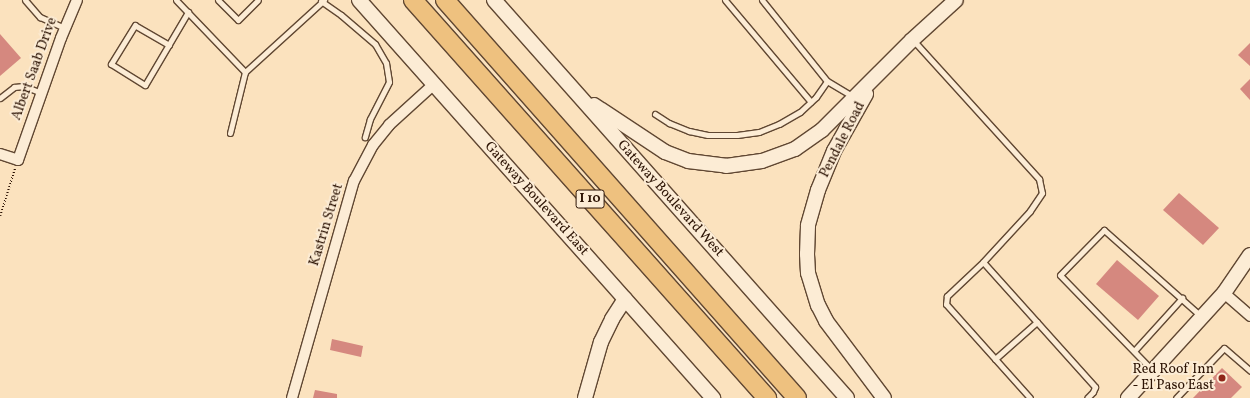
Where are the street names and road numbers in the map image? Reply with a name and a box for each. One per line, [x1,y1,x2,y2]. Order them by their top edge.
street label: Albert Saab Drive [9,15,61,123]
street label: Pendale Road [817,99,869,181]
street label: Gateway Boulevard West [613,137,727,261]
street label: Gateway Boulevard East [480,138,592,260]
street label: Kastrin Street [306,182,348,268]
road number: I 10 [575,188,605,210]

